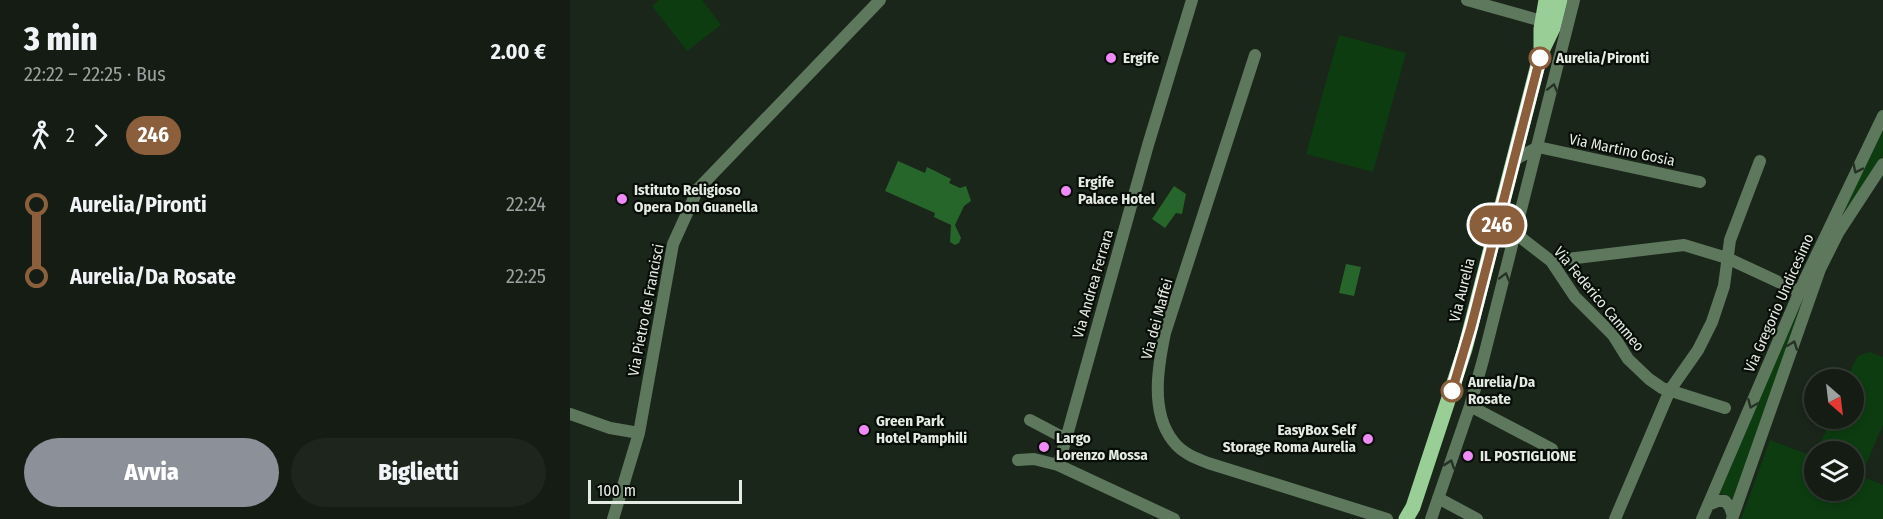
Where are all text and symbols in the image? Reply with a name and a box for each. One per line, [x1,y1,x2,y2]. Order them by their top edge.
text: 3 min [24,19,97,59]
text: 2.00 € [491,38,546,65]
marker: Aurelia/Pironti [1529,47,1551,69]
place label: Ergife [1123,49,1159,67]
place label: Aurelia/Pironti [1555,49,1649,67]
marker: Ergife [1104,51,1118,65]
text: 22:22 – 22:25 · Bus [24,62,166,86]
one-way arrow [1545,83,1558,93]
icon: walk [24,119,57,152]
icon: forward [84,119,117,152]
text: 246 [138,122,169,148]
text: 2 [66,123,75,147]
street label: Via Martino Gosia [1568,130,1676,170]
one-way arrow [1852,162,1864,173]
place label: Ergife Palace Hotel [1078,173,1156,208]
place label: Istituto Religioso Opera Don Guanella [634,181,758,216]
marker: Ergife Palace Hotel [1059,184,1073,198]
text: Aurelia/Pironti [70,191,207,218]
text: 22:24 [506,192,546,216]
marker: Istituto Religioso Opera Don Guanella [615,192,629,206]
line badge: 246 [1462,206,1532,244]
text: 246 [1481,212,1513,238]
street label: Via Andrea Ferrara [1069,228,1117,340]
street label: Via Gregorio Undicesimo [1740,231,1818,375]
street label: Via Pietro de Francisci [624,242,668,378]
street label: Via Federico Cammeo [1550,243,1648,355]
street label: Via Aurelia [1445,256,1479,324]
text: Aurelia/Da Rosate [70,263,236,290]
text: 22:25 [506,264,546,288]
one-way arrow [1498,272,1510,283]
street label: Via dei Maffei [1138,276,1176,362]
one-way arrow [1786,340,1799,351]
north arrow [1804,369,1864,429]
map controls [1804,369,1864,501]
place label: Aurelia/Da Rosate [1467,373,1536,408]
marker: Aurelia/Da Rosate [1441,380,1463,402]
one-way arrow [1747,398,1759,409]
place label: Green Park Hotel Pamphili [876,412,967,447]
place label: EasyBox Self Storage Roma Aurelia [1223,421,1357,456]
marker: Green Park Hotel Pamphili [857,423,871,437]
place label: Largo Lorenzo Mossa [1056,429,1148,464]
marker: EasyBox Self Storage Roma Aurelia [1361,432,1375,446]
button: Avvia [24,438,279,507]
button: Biglietti [291,438,546,507]
marker: Largo Lorenzo Mossa [1037,440,1051,454]
button: layers [1804,441,1864,501]
place label: IL POSTIGLIONE [1480,447,1576,465]
marker: IL POSTIGLIONE [1461,449,1475,463]
one-way arrow [1443,459,1456,470]
scale bar [588,477,742,504]
text: 100 m [597,481,636,500]

